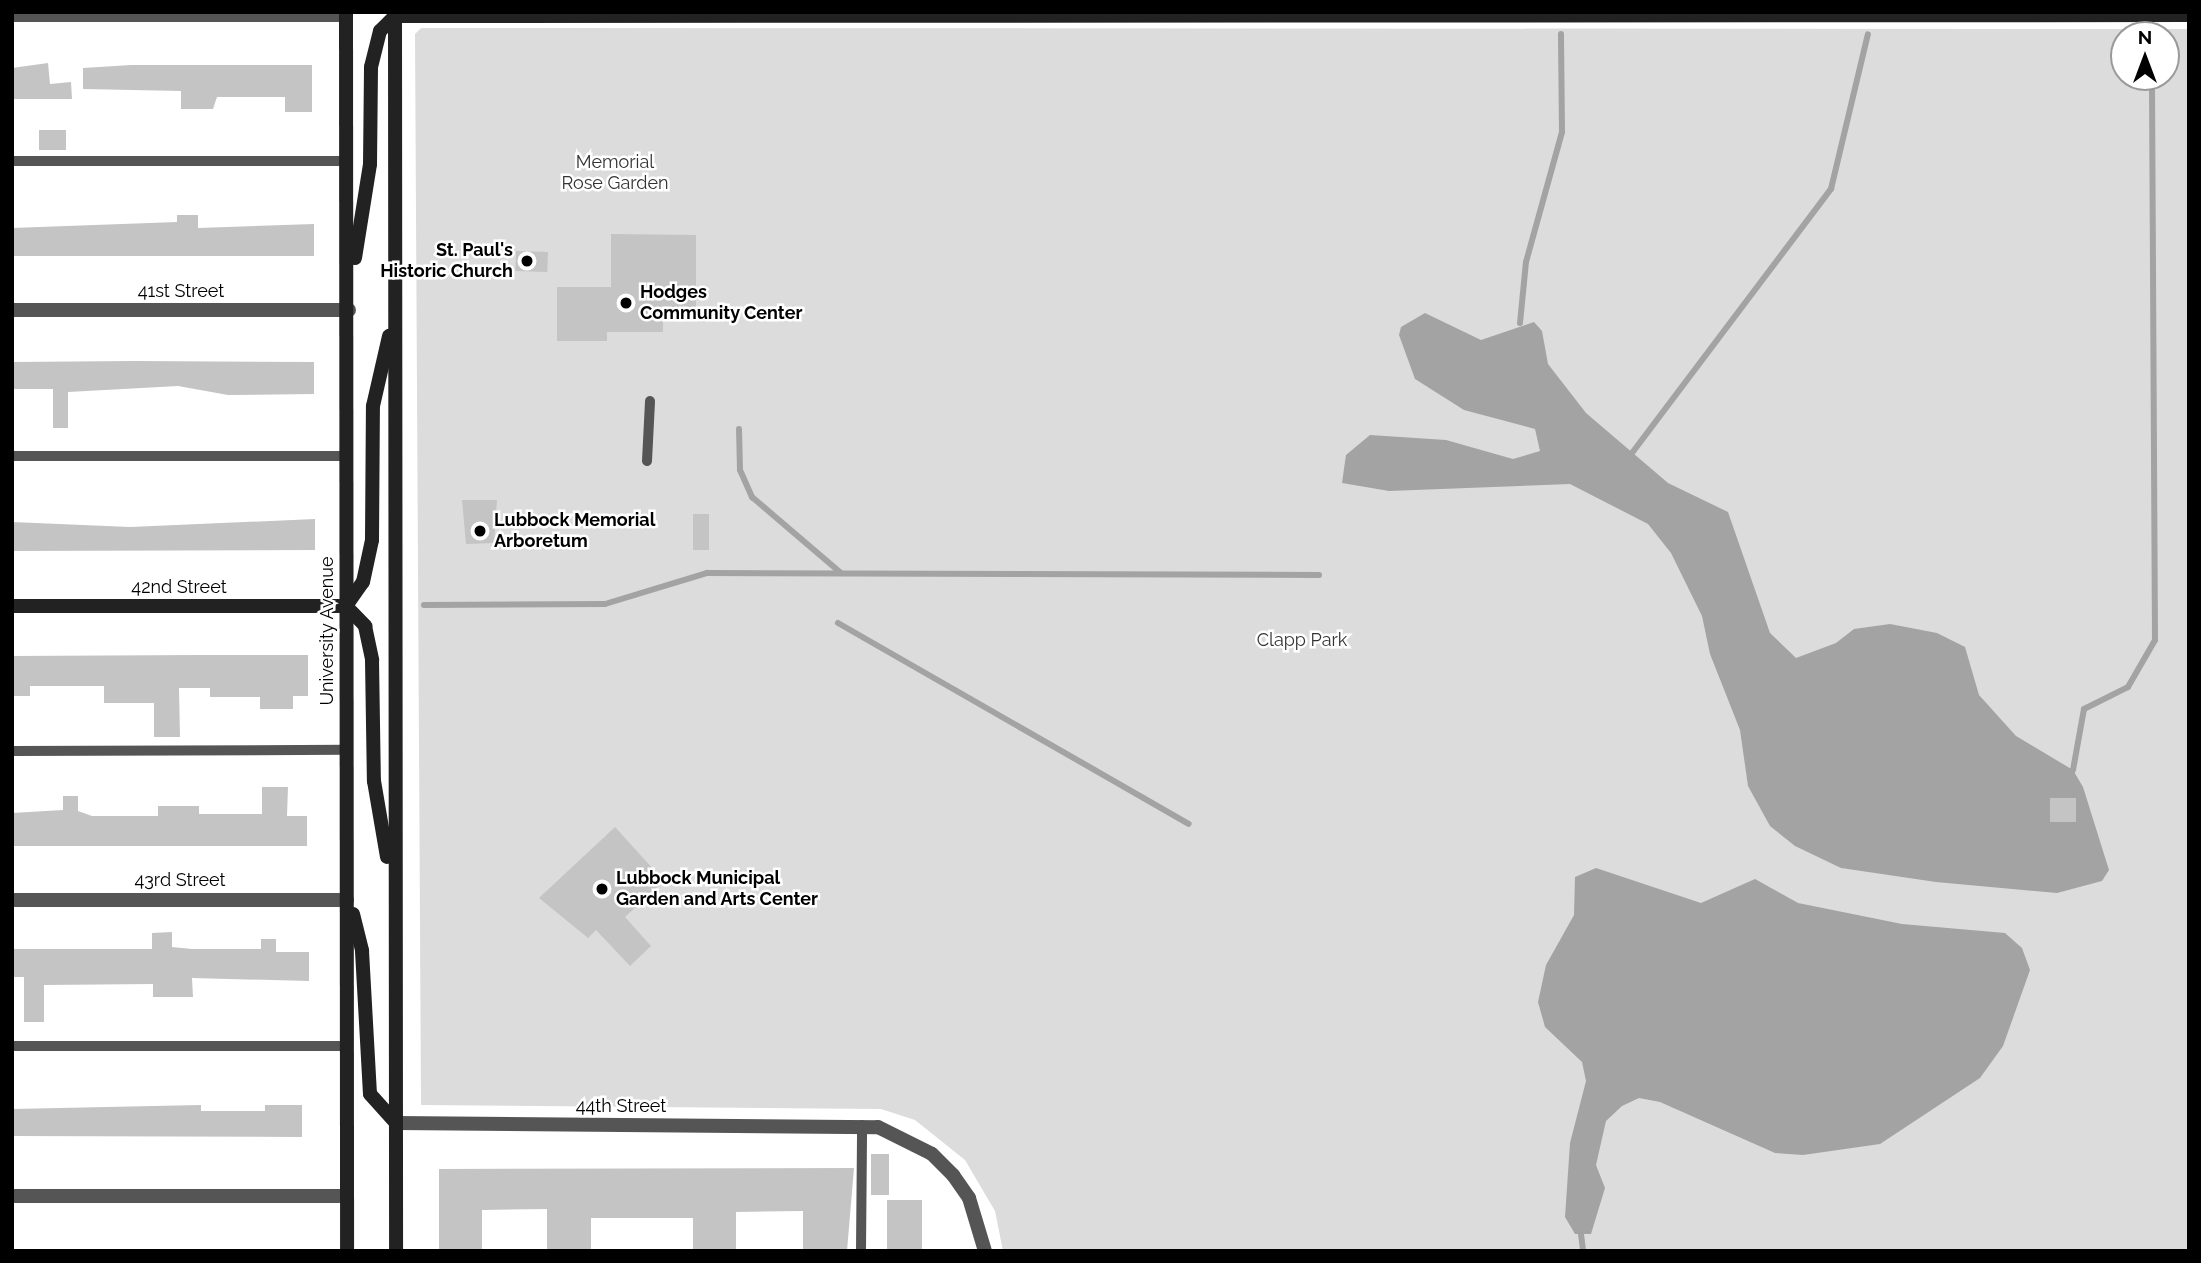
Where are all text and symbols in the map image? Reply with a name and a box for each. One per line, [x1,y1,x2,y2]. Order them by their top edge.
north arrow [2110,21,2180,91]
text: N [2138,26,2152,48]
park label: Memorial Rose Garden [561,152,669,194]
place label: St. Paul's Historic Church [380,240,513,282]
marker: St. Paul's Historic Church [519,253,535,269]
street label: 41st Street [138,280,224,302]
place label: Hodges Community Center [640,282,803,324]
marker: Hodges Community Center [618,295,634,311]
place label: Lubbock Memorial Arboretum [494,510,655,552]
marker: Lubbock Memorial Arboretum [472,523,488,539]
street label: University Avenue [316,556,338,706]
street label: 42nd Street [131,576,227,598]
park label: Clapp Park [1257,629,1347,651]
place label: Lubbock Municipal Garden and Arts Center [616,868,819,910]
street label: 43rd Street [134,869,226,891]
marker: Lubbock Municipal Garden and Arts Center [594,881,610,897]
street label: 44th Street [576,1095,666,1117]

